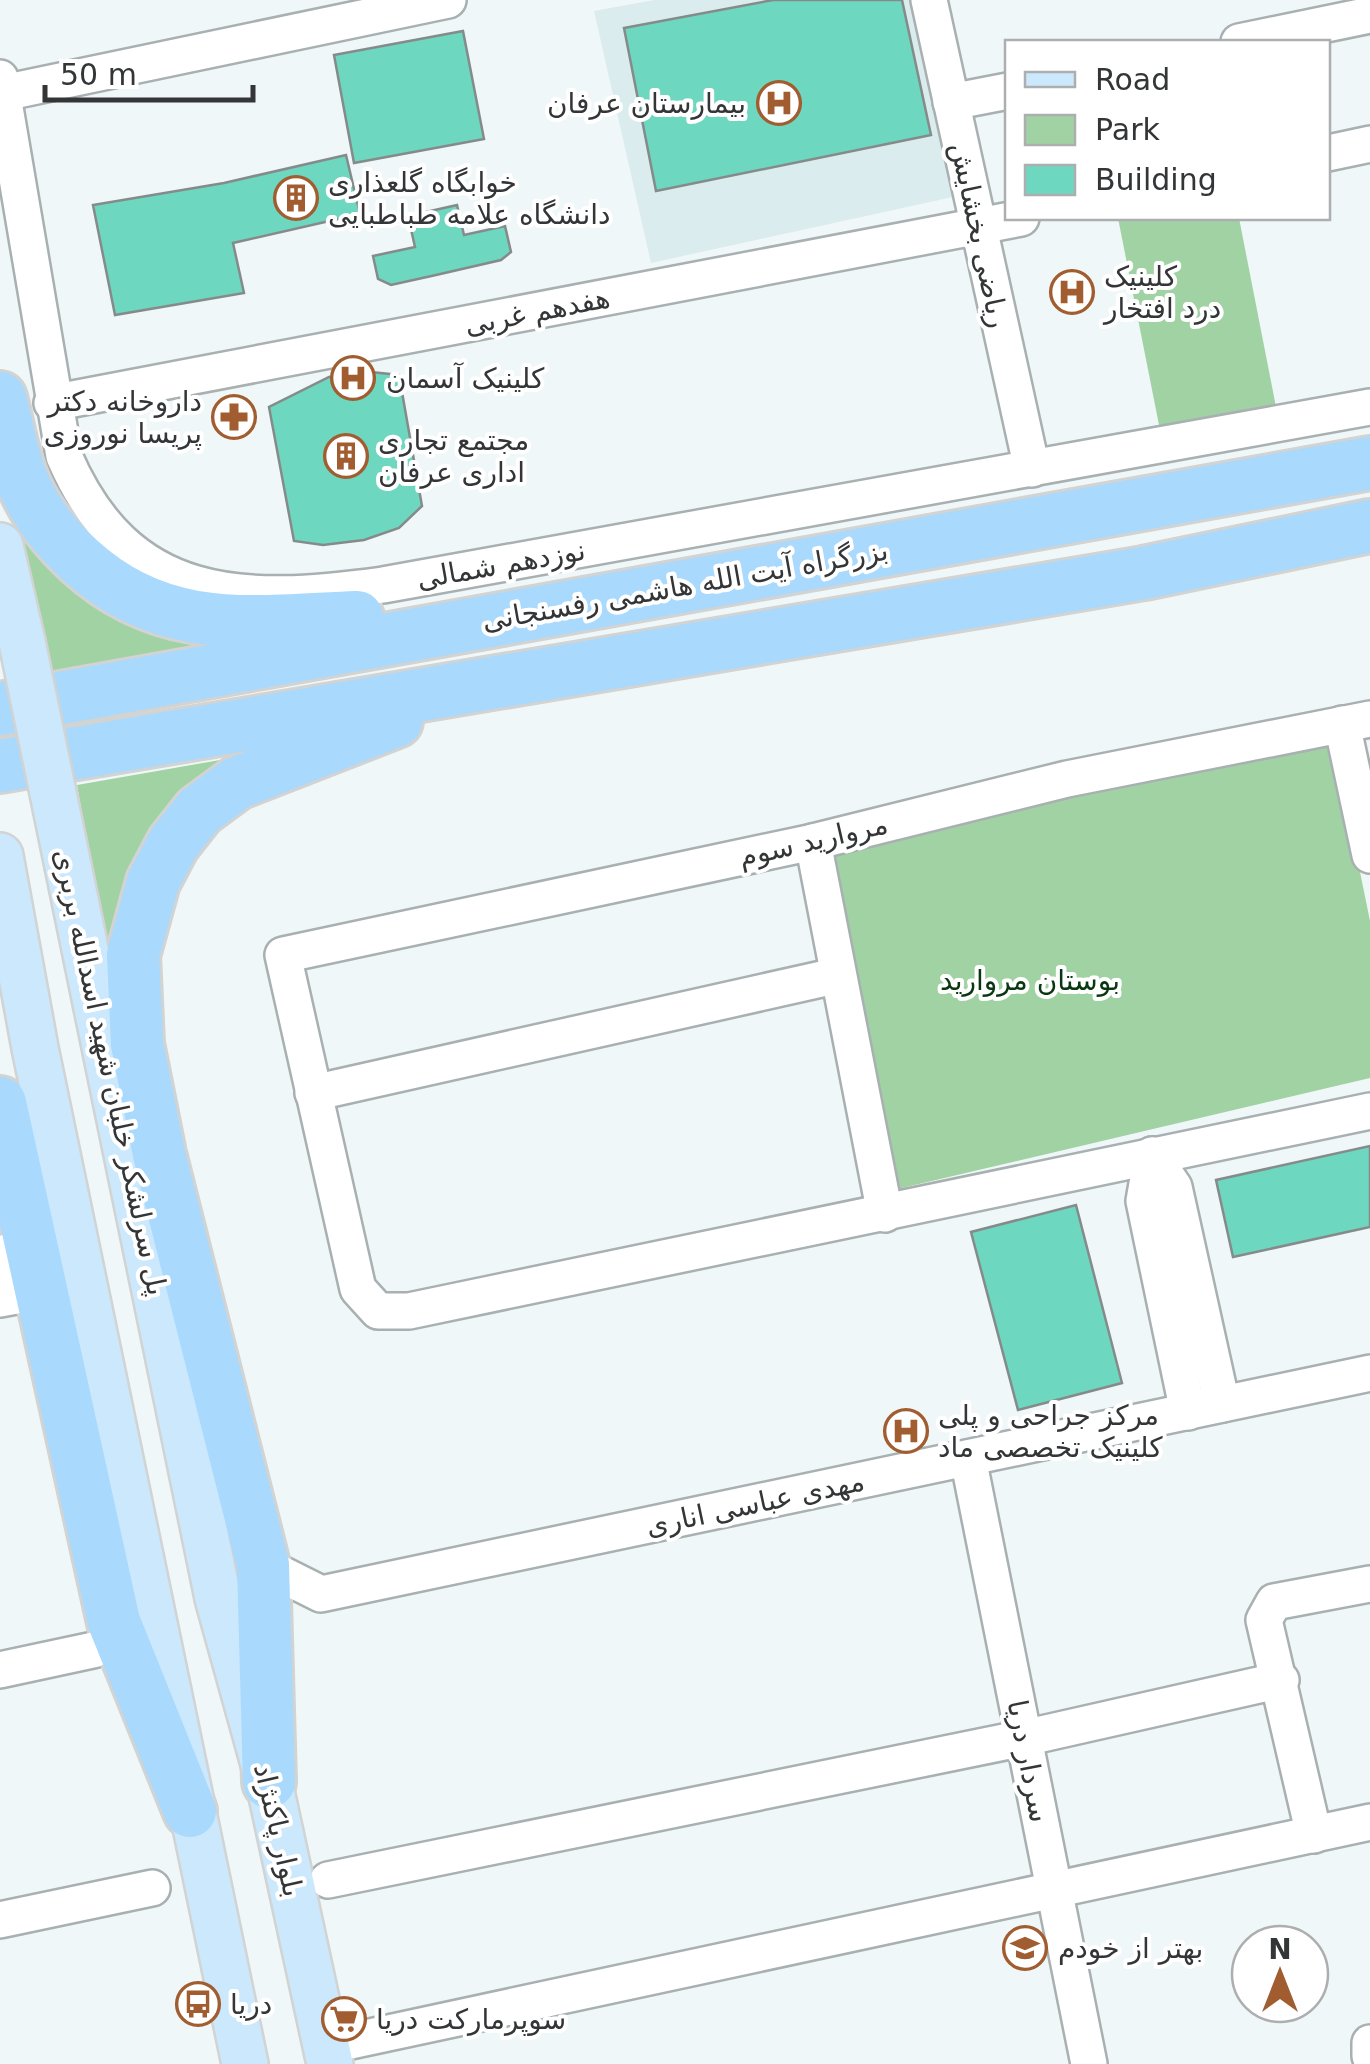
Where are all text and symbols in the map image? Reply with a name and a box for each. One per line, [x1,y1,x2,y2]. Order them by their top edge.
scale bar [45,40,252,102]
legend [1005,40,1330,220]
text: 50 m [60,57,137,92]
text: Road [1095,62,1170,97]
hospital icon: بیمارستان عرفان [756,80,802,126]
place label: بیمارستان عرفان [547,87,746,120]
text: Park [1095,112,1160,147]
street label: ریاضی بخشایش [944,139,1015,331]
text: Building [1095,162,1217,197]
place label: خوابگاه گلعذاری دانشگاه علامه طباطبایی [328,166,611,231]
building icon: خوابگاه گلعذاری دانشگاه علامه طباطبایی [273,175,319,221]
place label: کلینیک درد افتخار [1102,260,1221,325]
hospital icon: کلینیک درد افتخار [1049,269,1095,315]
street label: هفدهم غربی [462,281,612,342]
hospital icon: کلینیک آسمان [330,355,376,401]
place label: کلینیک آسمان [386,362,545,395]
place label: داروخانه دکتر پریسا نوروزی [44,385,202,450]
pharmacy icon: داروخانه دکتر پریسا نوروزی [211,394,257,440]
place label: مجتمع تجاری اداری عرفان [378,424,529,489]
building icon: مجتمع تجاری اداری عرفان [323,433,369,479]
street label: نوزدهم شمالی [414,533,588,596]
street label: بزرگراه آیت الله هاشمی رفسنجانی [480,534,891,637]
street label: مروارید سوم [735,807,891,874]
street label: پل سرلشکر خلبان شهید اسدالله بربری [47,846,174,1298]
park label: بوستان مروارید [940,964,1120,997]
place label: مرکز جراحی و پلی کلینیک تخصصی ماد [938,1399,1163,1464]
hospital icon: مرکز جراحی و پلی کلینیک تخصصی ماد [883,1408,929,1454]
street label: مهدی عباسی اناری [643,1464,867,1543]
street label: سردار دریا [1000,1697,1057,1825]
street label: بلوار پاکنژاد [247,1760,310,1900]
north arrow [1230,1924,1330,2024]
school or university icon: بهتر از خودم [1002,1925,1048,1971]
place label: بهتر از خودم [1058,1932,1203,1965]
text: N [1268,1933,1292,1966]
bus stop icon: دریا [175,1981,221,2027]
place label: دریا [230,1988,272,2021]
supermarket icon: سوپرمارکت دریا [321,1996,367,2042]
place label: سوپرمارکت دریا [376,2003,566,2036]

